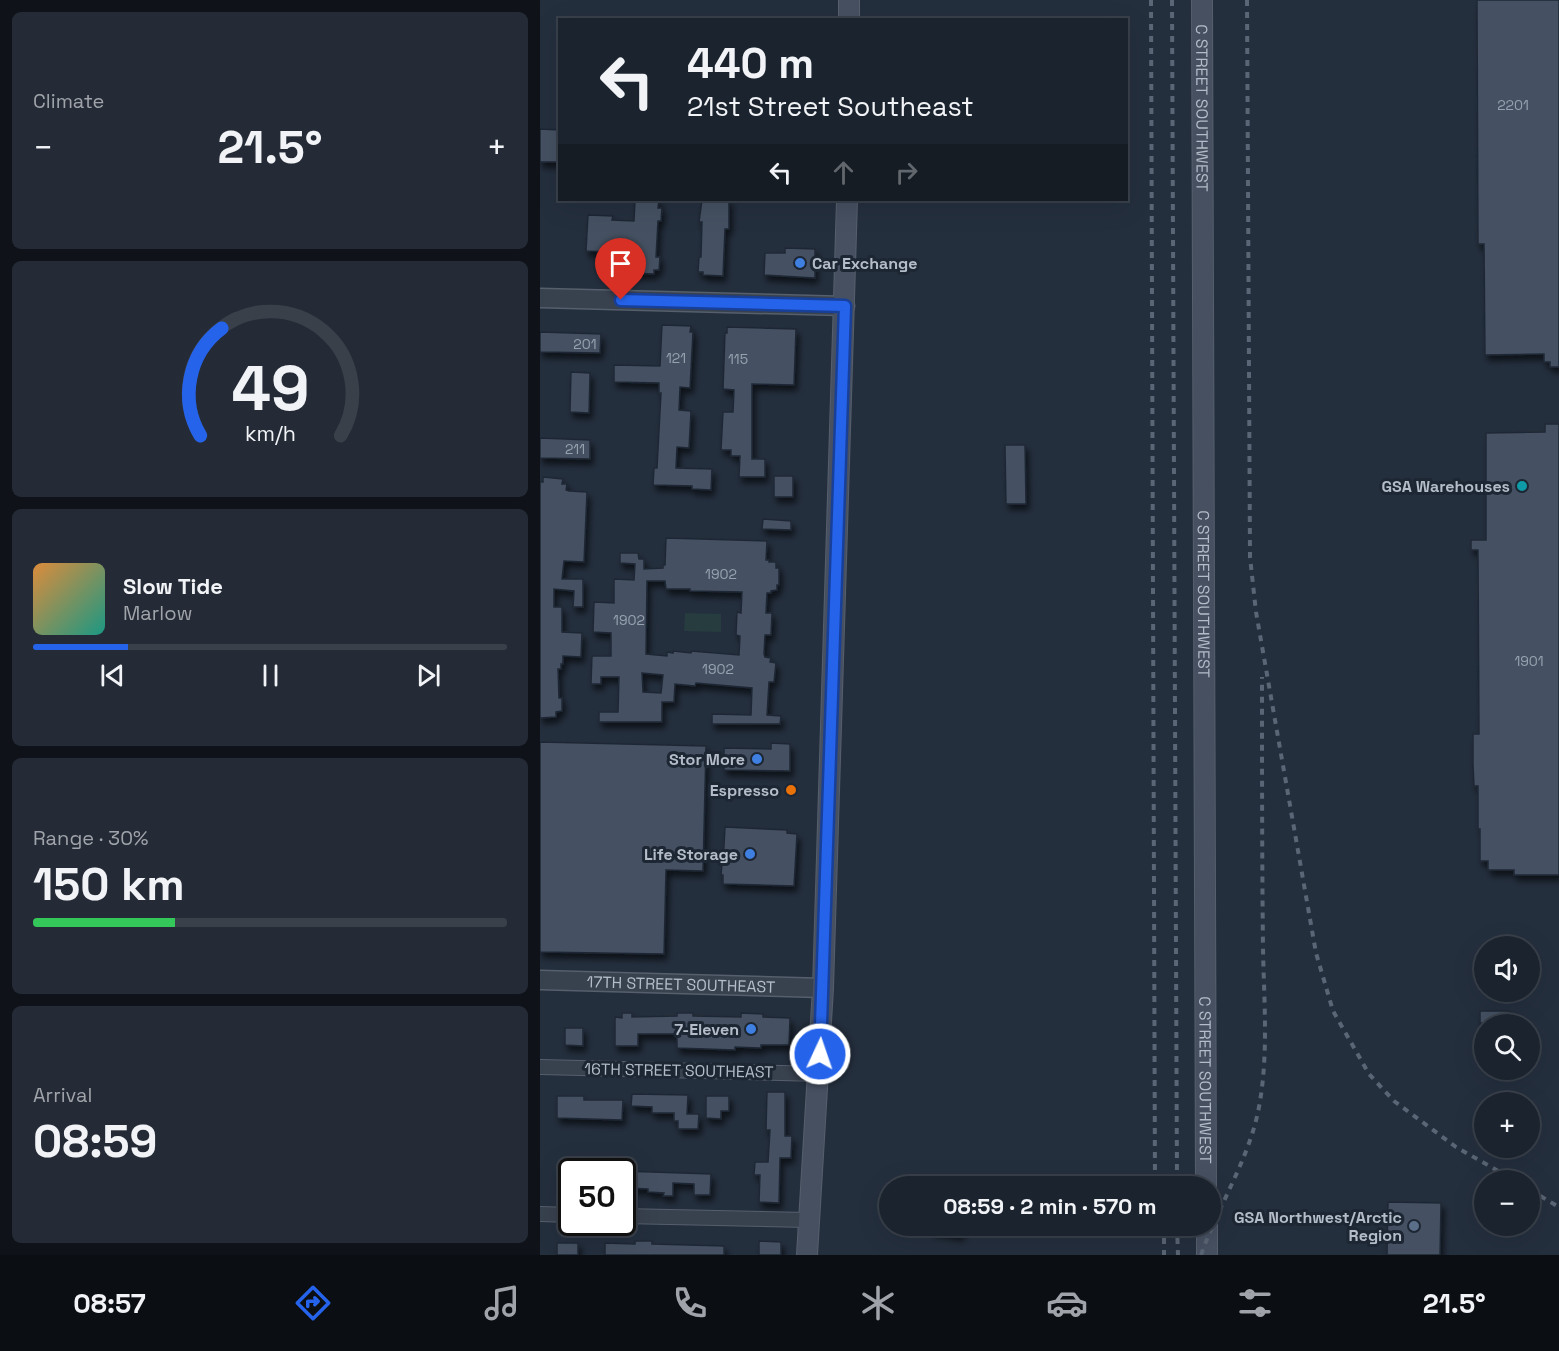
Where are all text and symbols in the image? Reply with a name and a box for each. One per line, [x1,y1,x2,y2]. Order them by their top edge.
street label: C STREET SOUTHWEST [1191,24,1213,192]
text: 440 m [687,37,814,90]
icon: left [588,42,666,120]
text: Climate [33,88,104,114]
text: 21st Street Southeast [687,89,974,124]
house number: 2201 [1497,96,1529,114]
text: 21.5° [217,119,323,176]
text: − [33,127,53,169]
text: + [487,127,507,169]
icon: left [764,156,797,189]
icon: ahead [827,156,860,189]
icon: right [890,156,923,189]
pin [595,238,646,300]
icon: arrive [604,247,637,280]
place label: Car Exchange [812,253,918,274]
marker: Car Exchange [793,256,807,270]
house number: 201 [573,335,597,353]
text: 49 [231,349,309,428]
house number: 121 [666,349,686,367]
house number: 115 [728,350,748,368]
text: km/h [244,420,296,447]
house number: 211 [565,440,585,458]
place label: GSA Warehouses [1381,476,1510,497]
marker: GSA Warehouses [1515,479,1529,493]
street label: C STREET SOUTHWEST [1193,510,1214,678]
house number: 1902 [705,565,737,583]
text: Slow Tide [123,572,223,600]
text: Marlow [123,600,192,626]
house number: 1902 [613,611,645,629]
house number: 1901 [1514,652,1544,670]
icon: previous [96,659,129,692]
icon: pause [254,659,287,692]
icon: next [412,659,445,692]
house number: 1902 [702,660,734,678]
place label: Stor More [669,749,745,770]
marker: Stor More [750,752,764,766]
place label: Espresso [710,780,779,801]
marker: Espresso [784,783,798,797]
text: Range · 30% [33,825,148,851]
place label: Life Storage [644,844,738,865]
marker: Life Storage [743,847,757,861]
text: 150 km [33,856,185,913]
map controls [1474,936,1540,1236]
button: sound [1474,936,1540,1002]
street label: 17TH STREET SOUTHEAST [586,971,776,998]
street label: C STREET SOUTHWEST [1194,996,1216,1164]
button: search [1474,1014,1540,1080]
place label: 7-Eleven [674,1019,739,1040]
marker: 7-Eleven [744,1022,758,1036]
position arrow [788,1022,852,1086]
street label: 16TH STREET SOUTHEAST [584,1058,774,1083]
text: Arrival [33,1082,92,1108]
button: + [1474,1092,1540,1158]
text: 08:59 [33,1113,157,1170]
speed limit sign: 50 [558,1158,636,1236]
button: − [1474,1170,1540,1236]
text: 08:59 · 2 min · 570 m [943,1192,1157,1220]
place label: GSA Northwest/Arctic Region [1234,1207,1402,1246]
marker: GSA Northwest/Arctic Region [1407,1219,1421,1233]
icon: directions [292,1282,334,1324]
icon: music [481,1282,523,1324]
icon: phone [669,1282,711,1324]
icon: climate [857,1282,899,1324]
icon: car [1046,1282,1088,1324]
icon: filters [1234,1282,1276,1324]
text: 08:57 [73,1286,146,1321]
text: 21.5° [1423,1286,1486,1321]

